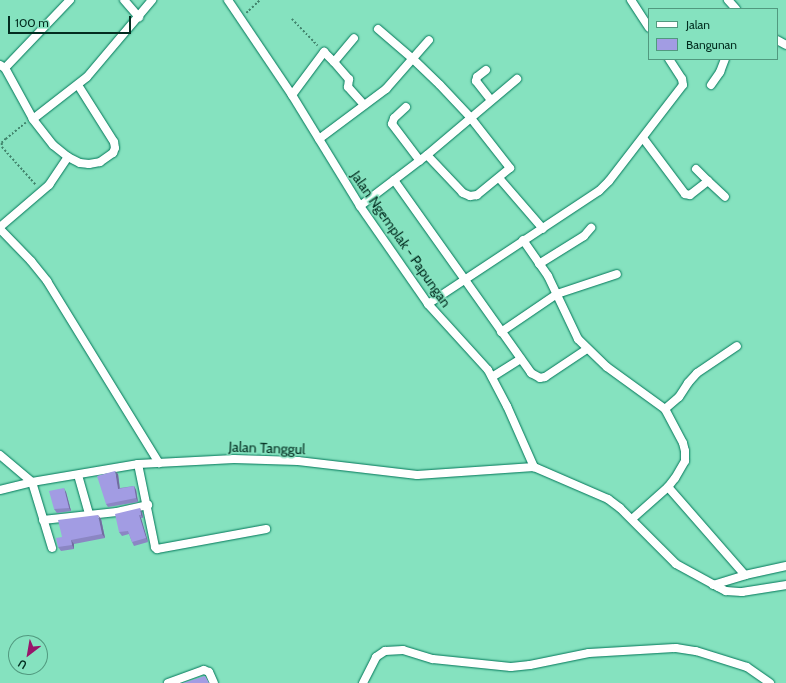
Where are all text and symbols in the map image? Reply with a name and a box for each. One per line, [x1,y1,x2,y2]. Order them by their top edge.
scale bar [10,8,133,34]
legend [648,8,778,60]
text: 100 m [15,15,49,30]
text: Jalan [686,17,710,32]
text: Bangunan [686,37,737,52]
street label: Jalan Ngemplak - Papungan [348,168,454,310]
street label: Jalan Tanggul [228,438,306,458]
north arrow [8,635,48,675]
text: U [15,656,29,672]

